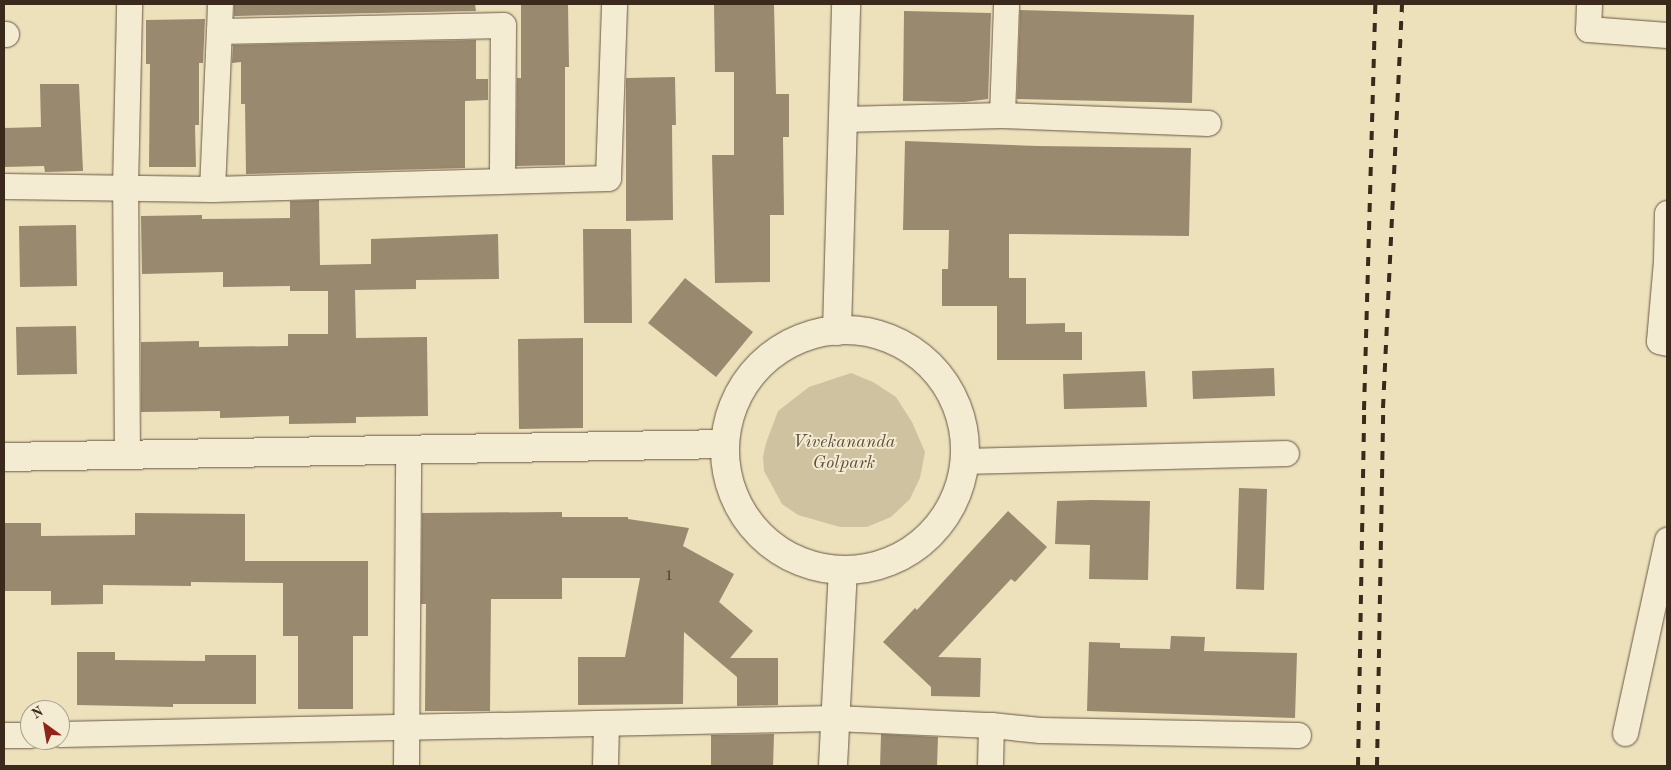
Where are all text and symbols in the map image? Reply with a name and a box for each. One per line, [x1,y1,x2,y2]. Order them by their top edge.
park label: Vivekananda Golpark [793,432,895,474]
house number: 1 [665,568,673,586]
north arrow [20,700,70,750]
text: N [29,704,46,722]

